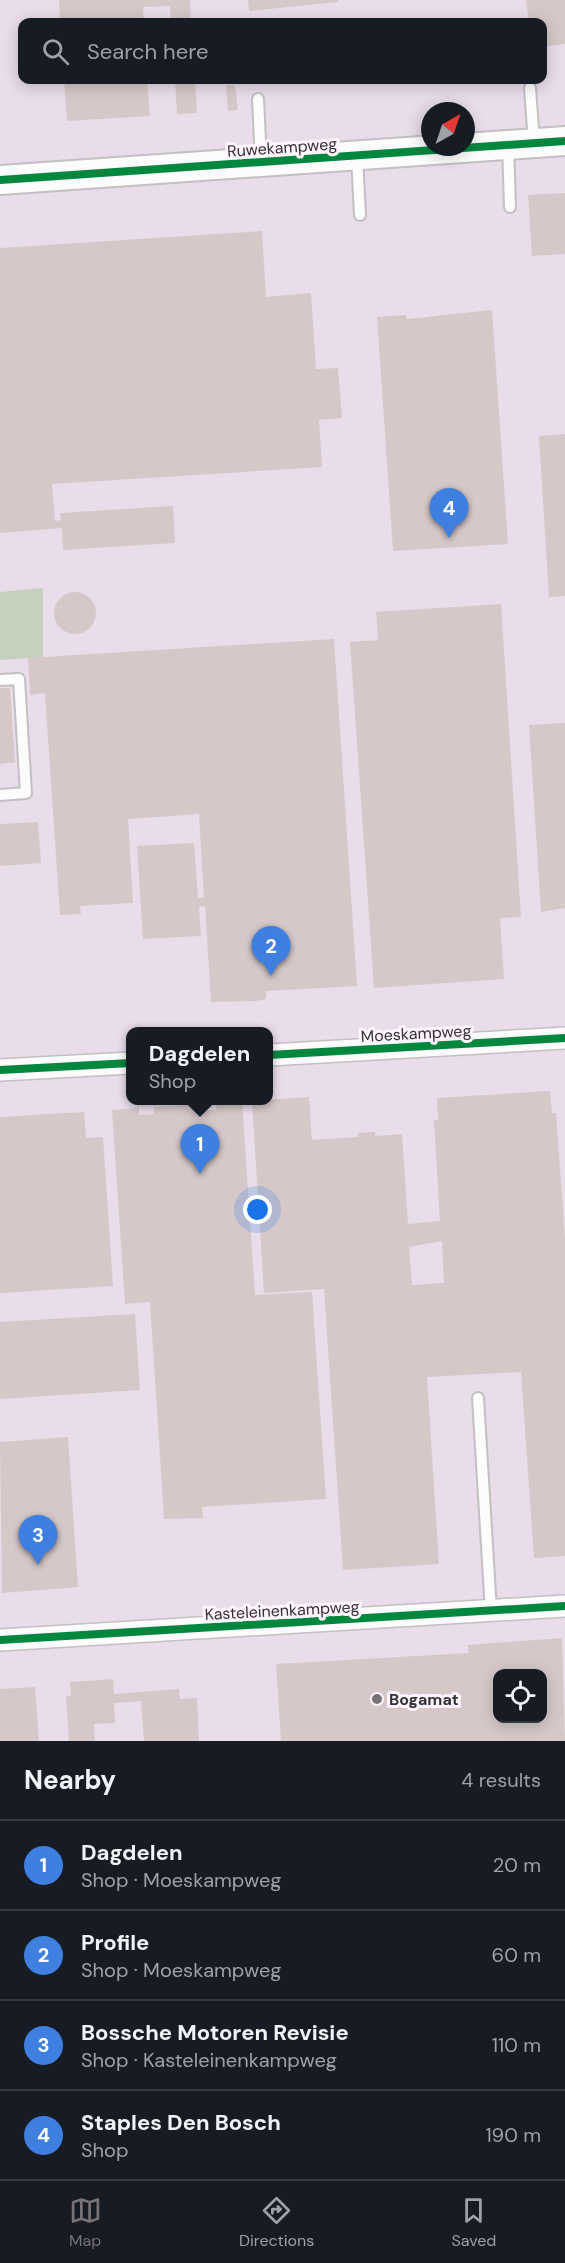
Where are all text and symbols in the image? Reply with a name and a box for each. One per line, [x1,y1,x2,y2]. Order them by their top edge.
search box [18,18,547,84]
icon: search [39,35,72,68]
text: Search here [87,37,208,66]
north arrow [421,102,475,156]
street label: Ruwekampweg [226,133,338,162]
pin: 4 [430,488,468,538]
pin: 2 [252,926,290,976]
street label: Moeskampweg [360,1020,472,1047]
popup [126,1027,273,1105]
text: Dagdelen [149,1039,250,1068]
text: Shop [149,1068,196,1094]
pin: 1 [180,1124,220,1174]
your location [243,1195,272,1224]
pin: 3 [18,1516,57,1565]
street label: Kasteleinenkampweg [204,1596,360,1625]
map controls [493,1669,547,1723]
button: locate [493,1669,547,1723]
place label: Bogamat [389,1689,459,1710]
marker: Bogamat [370,1692,384,1706]
text: Nearby [24,1763,116,1797]
text: 4 results [461,1767,541,1793]
text: Dagdelen [81,1838,182,1867]
text: 1 [40,1852,47,1878]
text: 20 m [493,1852,541,1878]
text: Shop · Moeskampweg [81,1867,281,1893]
text: Profile [81,1928,149,1957]
text: 2 [38,1942,49,1968]
text: 60 m [492,1942,541,1968]
text: Shop · Moeskampweg [81,1957,281,1983]
text: Bossche Motoren Revisie [81,2018,349,2047]
text: 3 [37,2032,50,2058]
text: 110 m [492,2032,541,2058]
text: Shop · Kasteleinenkampweg [81,2047,337,2073]
text: Staples Den Bosch [81,2108,281,2137]
text: 4 [37,2122,50,2148]
text: 190 m [485,2122,541,2148]
text: Shop [81,2137,128,2163]
tab: Map [69,2194,102,2251]
tab: Directions [239,2194,314,2251]
tab: Saved [452,2194,496,2251]

